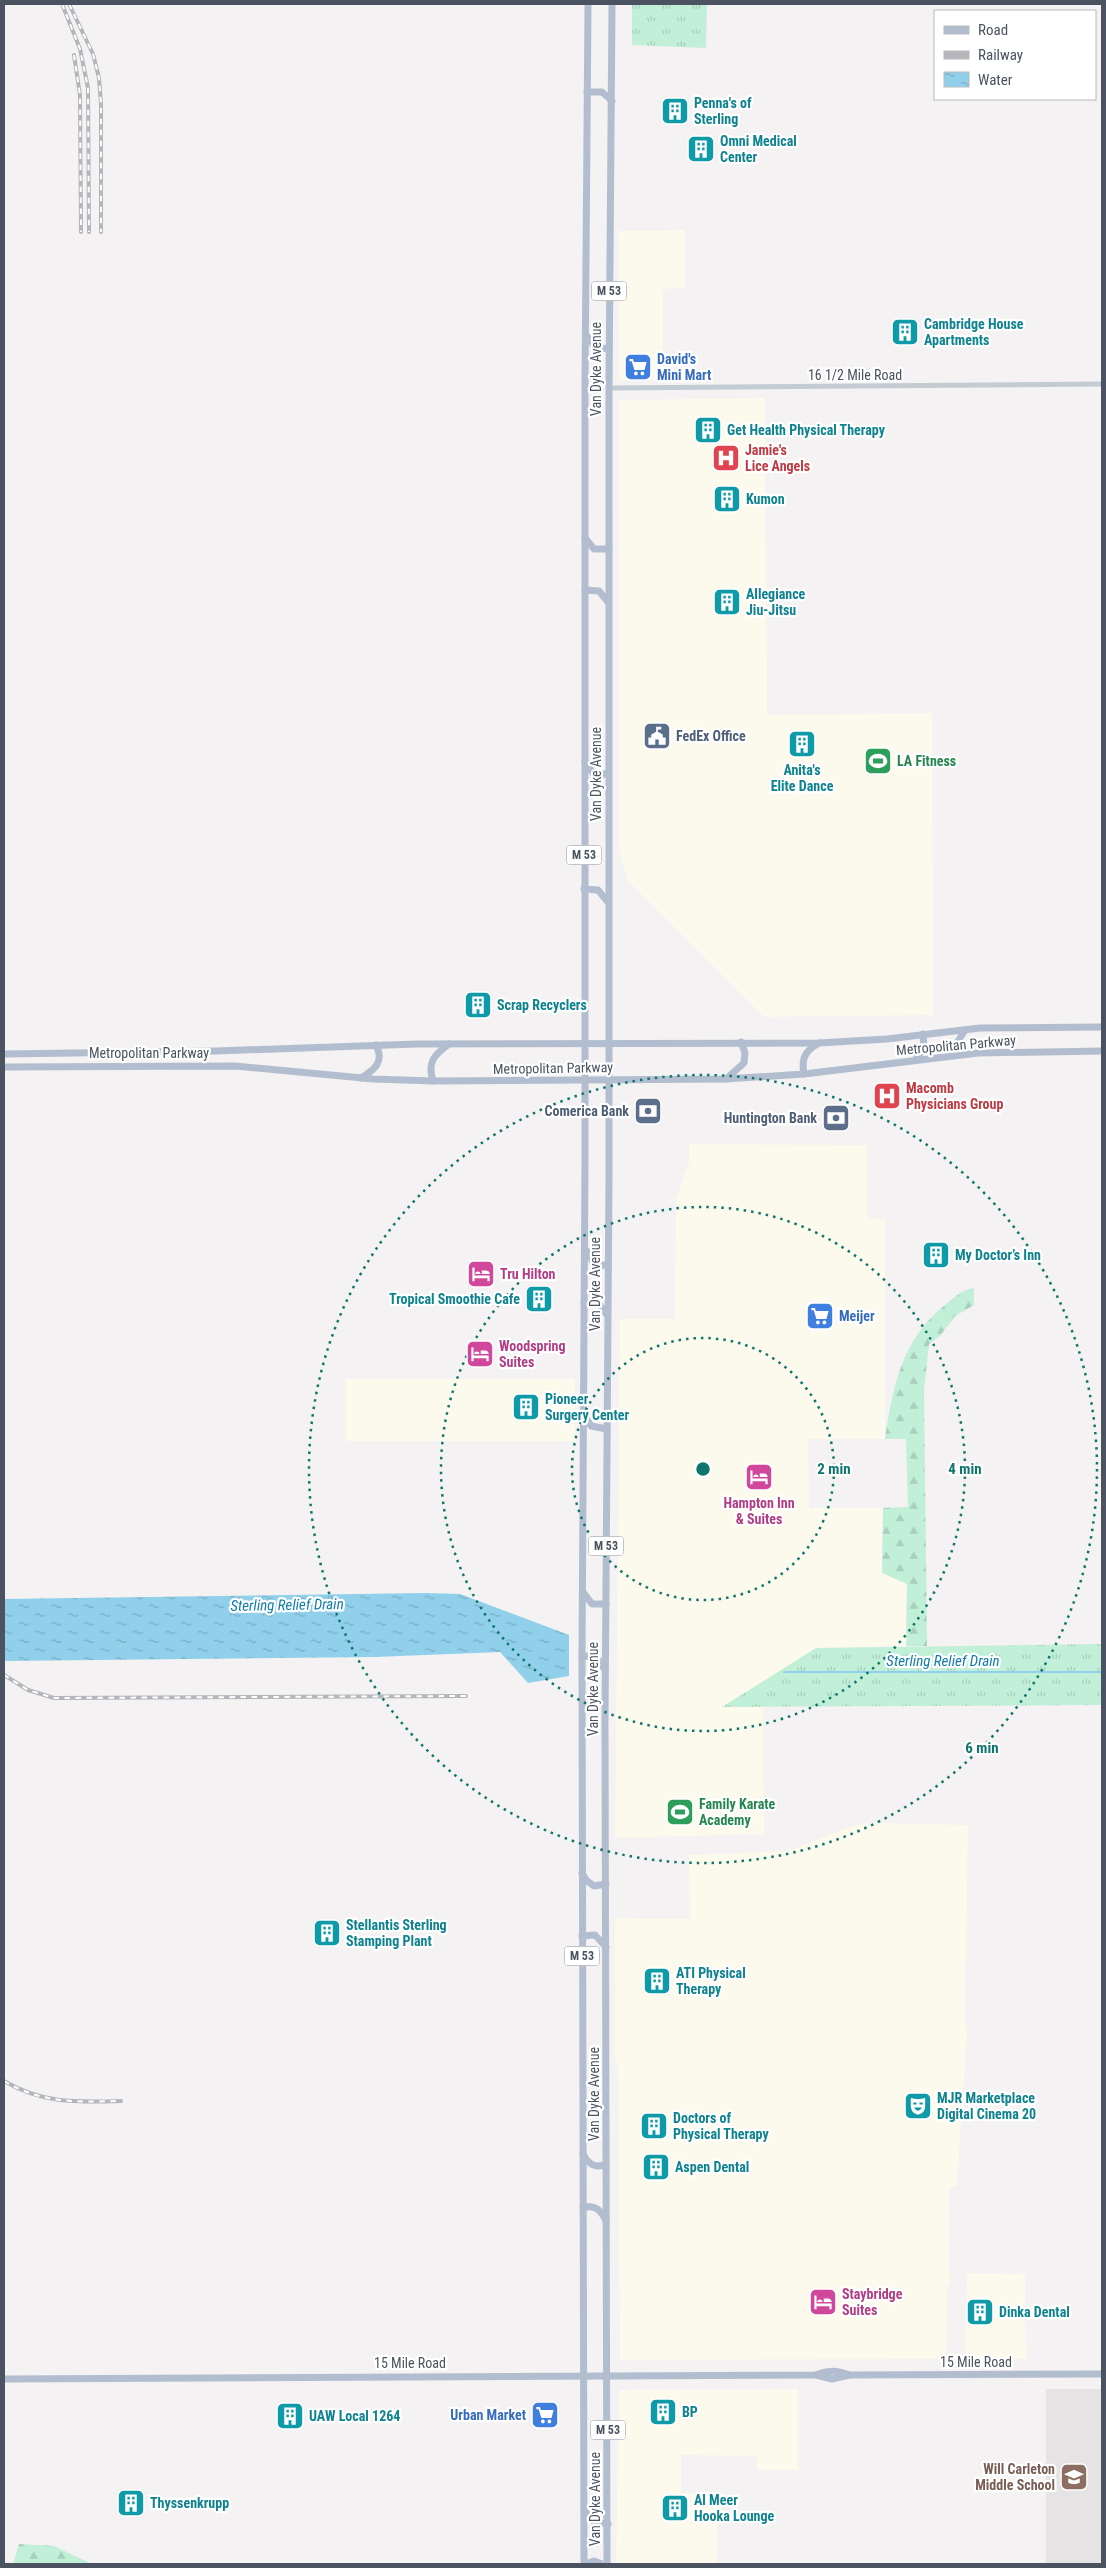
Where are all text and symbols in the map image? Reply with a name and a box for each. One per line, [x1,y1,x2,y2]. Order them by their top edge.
legend [934,10,1096,100]
text: Road [978,21,1008,39]
text: Railway [978,46,1023,64]
text: Water [978,71,1013,89]
place label: Penna's of Sterling [694,95,752,127]
building icon: Penna's of Sterling [660,96,690,126]
place label: Omni Medical Center [720,133,797,165]
building icon: Omni Medical Center [686,134,716,164]
road number: M 53 [592,282,626,300]
place label: Cambridge House Apartments [924,316,1024,348]
building icon: Cambridge House Apartments [890,317,920,347]
street label: Van Dyke Avenue [588,321,604,416]
place label: David's Mini Mart [657,351,711,383]
supermarket icon: David's Mini Mart [623,352,653,382]
street label: 16 1/2 Mile Road [808,367,902,383]
building icon: Get Health Physical Therapy [693,415,723,445]
place label: Get Health Physical Therapy [727,422,886,438]
place label: Jamie's Lice Angels [745,442,810,474]
hospital icon: Jamie's Lice Angels [711,443,741,473]
building icon: Kumon [712,484,742,514]
place label: Kumon [746,491,785,507]
place label: Allegiance Jiu-Jitsu [746,586,806,618]
building icon: Allegiance Jiu-Jitsu [712,587,742,617]
public building icon: FedEx Office [642,721,672,751]
street label: Van Dyke Avenue [588,726,604,821]
place label: FedEx Office [676,728,746,744]
building icon: Anita's Elite Dance [787,729,817,759]
sports icon: LA Fitness [863,746,893,776]
place label: LA Fitness [897,753,956,769]
place label: Anita's Elite Dance [771,762,834,794]
road number: M 53 [566,846,602,864]
building icon: Scrap Recyclers [463,990,493,1020]
place label: Scrap Recyclers [497,997,587,1013]
street label: Metropolitan Parkway [895,1032,1017,1058]
street label: Metropolitan Parkway [89,1045,209,1061]
street label: Metropolitan Parkway [493,1059,613,1077]
place label: Macomb Physicians Group [906,1080,1003,1112]
hospital icon: Macomb Physicians Group [872,1081,902,1111]
bank icon: Comerica Bank [633,1096,663,1126]
place label: Comerica Bank [545,1103,629,1119]
bank icon: Huntington Bank [821,1103,851,1133]
place label: Huntington Bank [724,1110,817,1126]
street label: Van Dyke Avenue [587,1236,603,1331]
building icon: My Doctor’s Inn [921,1240,951,1270]
place label: My Doctor’s Inn [955,1247,1041,1263]
hotel icon: Tru Hilton [466,1259,496,1289]
place label: Tru Hilton [500,1266,556,1282]
building icon: Tropical Smoothie Cafe [524,1284,554,1314]
place label: Tropical Smoothie Cafe [389,1291,520,1307]
supermarket icon: Meijer [805,1301,835,1331]
place label: Meijer [839,1308,875,1324]
place label: Woodspring Suites [499,1338,566,1370]
hotel icon: Woodspring Suites [465,1339,495,1369]
place label: Pioneer Surgery Center [545,1391,629,1423]
building icon: Pioneer Surgery Center [511,1392,541,1422]
centre of rings [694,1460,712,1478]
text: 2 min [817,1460,851,1478]
text: 4 min [948,1460,982,1478]
hotel icon: Hampton Inn & Suites [744,1462,774,1492]
place label: Hampton Inn & Suites [723,1495,795,1527]
road number: M 53 [588,1536,624,1555]
water label: Sterling Relief Drain [230,1595,344,1615]
street label: Van Dyke Avenue [585,1641,601,1736]
water label: Sterling Relief Drain [886,1652,1000,1670]
text: 6 min [965,1739,999,1757]
place label: Family Karate Academy [699,1796,776,1828]
sports icon: Family Karate Academy [665,1797,695,1827]
place label: Stellantis Sterling Stamping Plant [346,1917,447,1949]
building icon: Stellantis Sterling Stamping Plant [312,1918,342,1948]
road number: M 53 [564,1946,600,1965]
place label: ATI Physical Therapy [676,1965,746,1997]
building icon: ATI Physical Therapy [642,1966,672,1996]
street label: Van Dyke Avenue [586,2046,602,2141]
place label: MJR Marketplace Digital Cinema 20 [937,2090,1036,2122]
theatre icon: MJR Marketplace Digital Cinema 20 [903,2091,933,2121]
place label: Doctors of Physical Therapy [673,2110,769,2142]
building icon: Doctors of Physical Therapy [639,2111,669,2141]
building icon: Aspen Dental [641,2152,671,2182]
place label: Aspen Dental [675,2159,749,2175]
place label: Staybridge Suites [842,2286,903,2318]
hotel icon: Staybridge Suites [808,2287,838,2317]
building icon: Dinka Dental [965,2297,995,2327]
place label: Dinka Dental [999,2304,1070,2320]
street label: 15 Mile Road [940,2354,1012,2370]
street label: 15 Mile Road [374,2355,446,2371]
building icon: BP [648,2397,678,2427]
supermarket icon: Urban Market [530,2400,560,2430]
building icon: UAW Local 1264 [275,2401,305,2431]
place label: BP [682,2404,698,2420]
place label: Urban Market [450,2407,526,2423]
place label: UAW Local 1264 [309,2408,400,2424]
road number: M 53 [590,2420,626,2440]
street label: Van Dyke Avenue [587,2451,603,2546]
place label: Will Carleton Middle School [975,2461,1055,2493]
school or university icon: Will Carleton Middle School [1059,2462,1089,2492]
building icon: Thyssenkrupp [116,2488,146,2518]
place label: Al Meer Hooka Lounge [694,2492,775,2524]
building icon: Al Meer Hooka Lounge [660,2493,690,2523]
place label: Thyssenkrupp [150,2495,229,2511]

